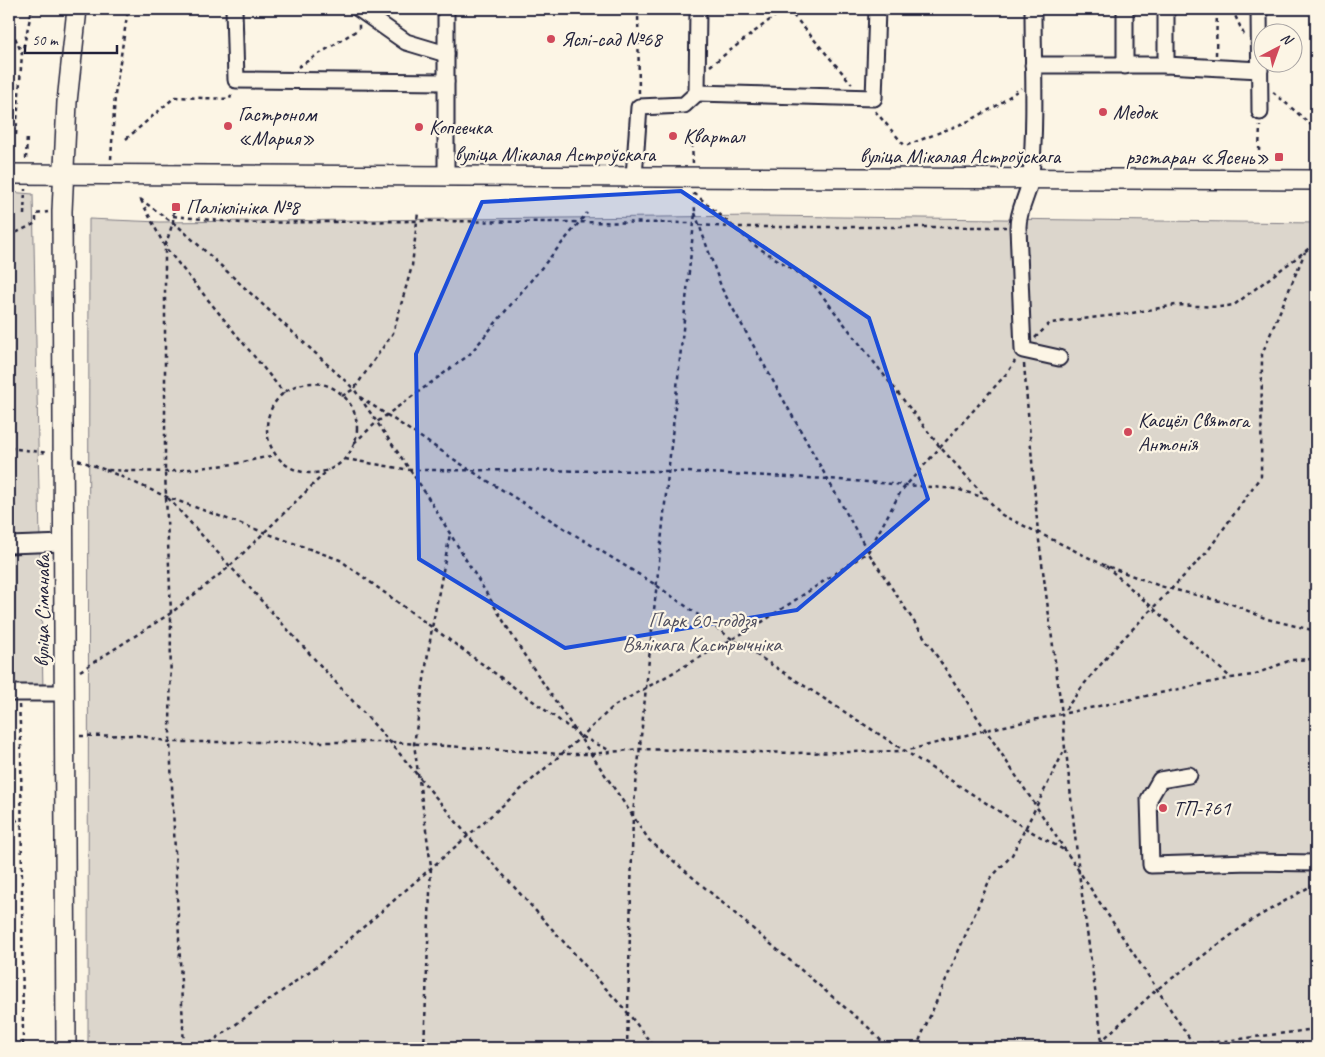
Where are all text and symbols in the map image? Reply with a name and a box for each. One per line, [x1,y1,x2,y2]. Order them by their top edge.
scale bar [25,22,118,54]
north arrow [1252,22,1302,72]
place label: Яслі-сад №68 [561,26,664,52]
text: N [1277,29,1297,49]
text: 50 m [32,31,59,50]
marker: Яслі-сад №68 [545,33,557,45]
place label: Медок [1113,99,1159,125]
place label: Гастроном «Мария» [238,101,318,151]
marker: Медок [1097,106,1109,118]
place label: Копеечка [429,114,493,140]
marker: Гастроном «Мария» [222,120,234,132]
marker: Копеечка [413,121,425,133]
place label: Квартал [683,123,746,149]
marker: Квартал [667,130,679,142]
street label: вуліца Мікалая Астроўскага [455,141,657,167]
street label: вуліца Мікалая Астроўскага [860,143,1062,169]
place label: рэстаран «Ясень» [1126,144,1269,170]
marker: рэстаран «Ясень» [1273,151,1285,163]
place label: Паліклініка №8 [186,194,302,220]
marker: Паліклініка №8 [170,201,182,213]
place label: Касцёл Святога Антонія [1138,407,1251,457]
marker: Касцёл Святога Антонія [1122,426,1134,438]
street label: вуліца Сіманава [29,552,55,667]
park label: Парк 60-годдзя Вялікага Кастрычніка [623,607,783,657]
place label: ТП-761 [1173,795,1232,821]
marker: ТП-761 [1157,802,1169,814]

